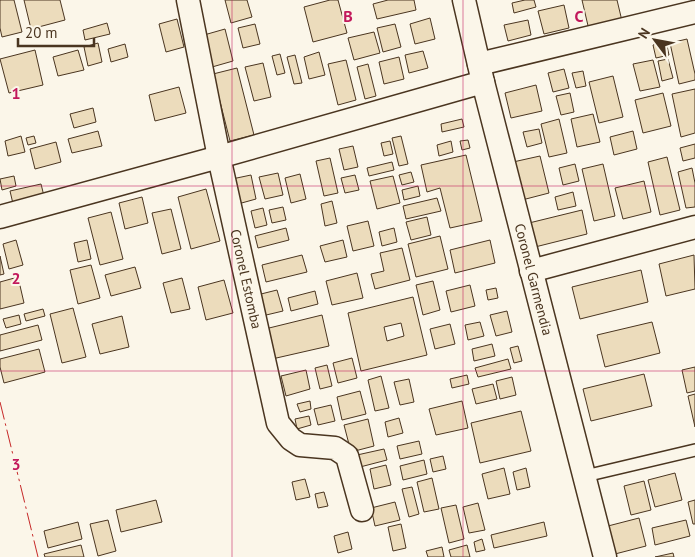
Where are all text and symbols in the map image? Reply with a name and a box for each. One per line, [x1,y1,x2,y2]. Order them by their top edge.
text: B [343,6,353,26]
text: C [575,6,584,26]
scale bar [18,15,94,47]
north arrow [630,15,680,65]
text: 20 m [25,23,58,42]
text: N [634,24,654,42]
text: 1 [11,83,21,103]
street label: Coronel Garmendia [511,222,557,337]
street label: Coronel Estomba [226,228,266,330]
text: 2 [11,268,21,288]
text: 3 [11,454,21,474]

